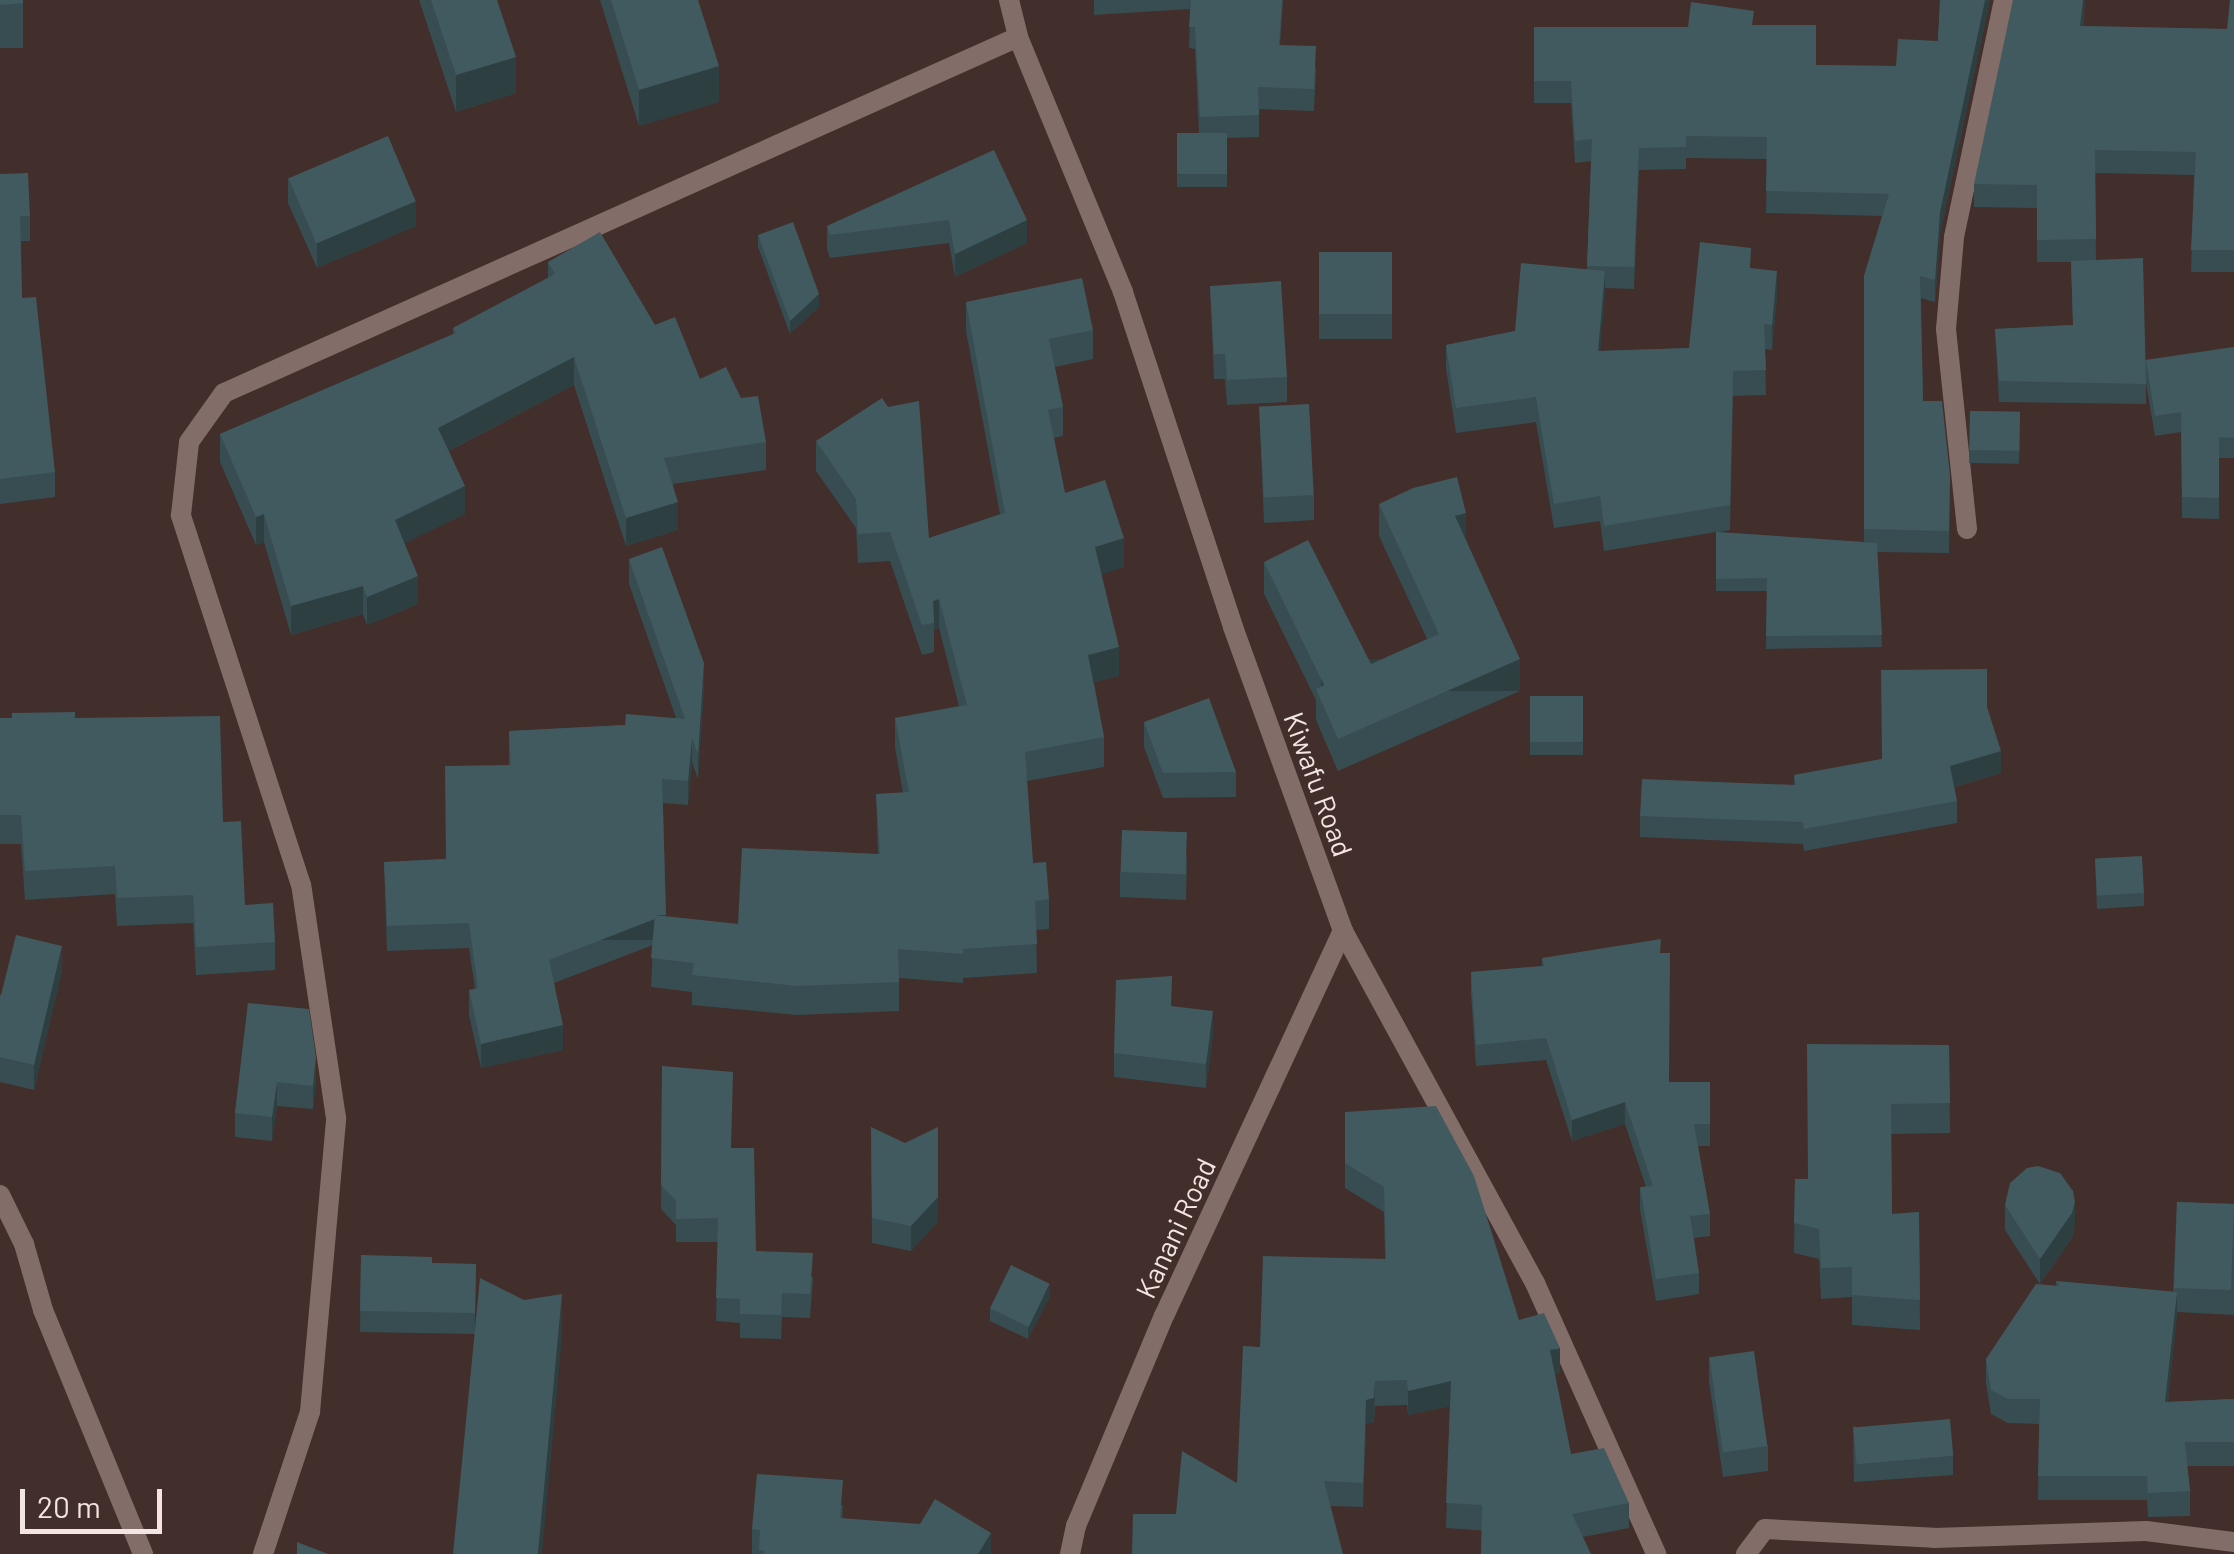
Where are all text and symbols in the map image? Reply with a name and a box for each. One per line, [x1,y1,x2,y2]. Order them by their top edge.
street label: Kiwafu Road [1277,707,1361,861]
street label: Kanani Road [1128,1153,1222,1303]
scale bar [25,1469,168,1531]
text: 20 m [37,1488,101,1524]

